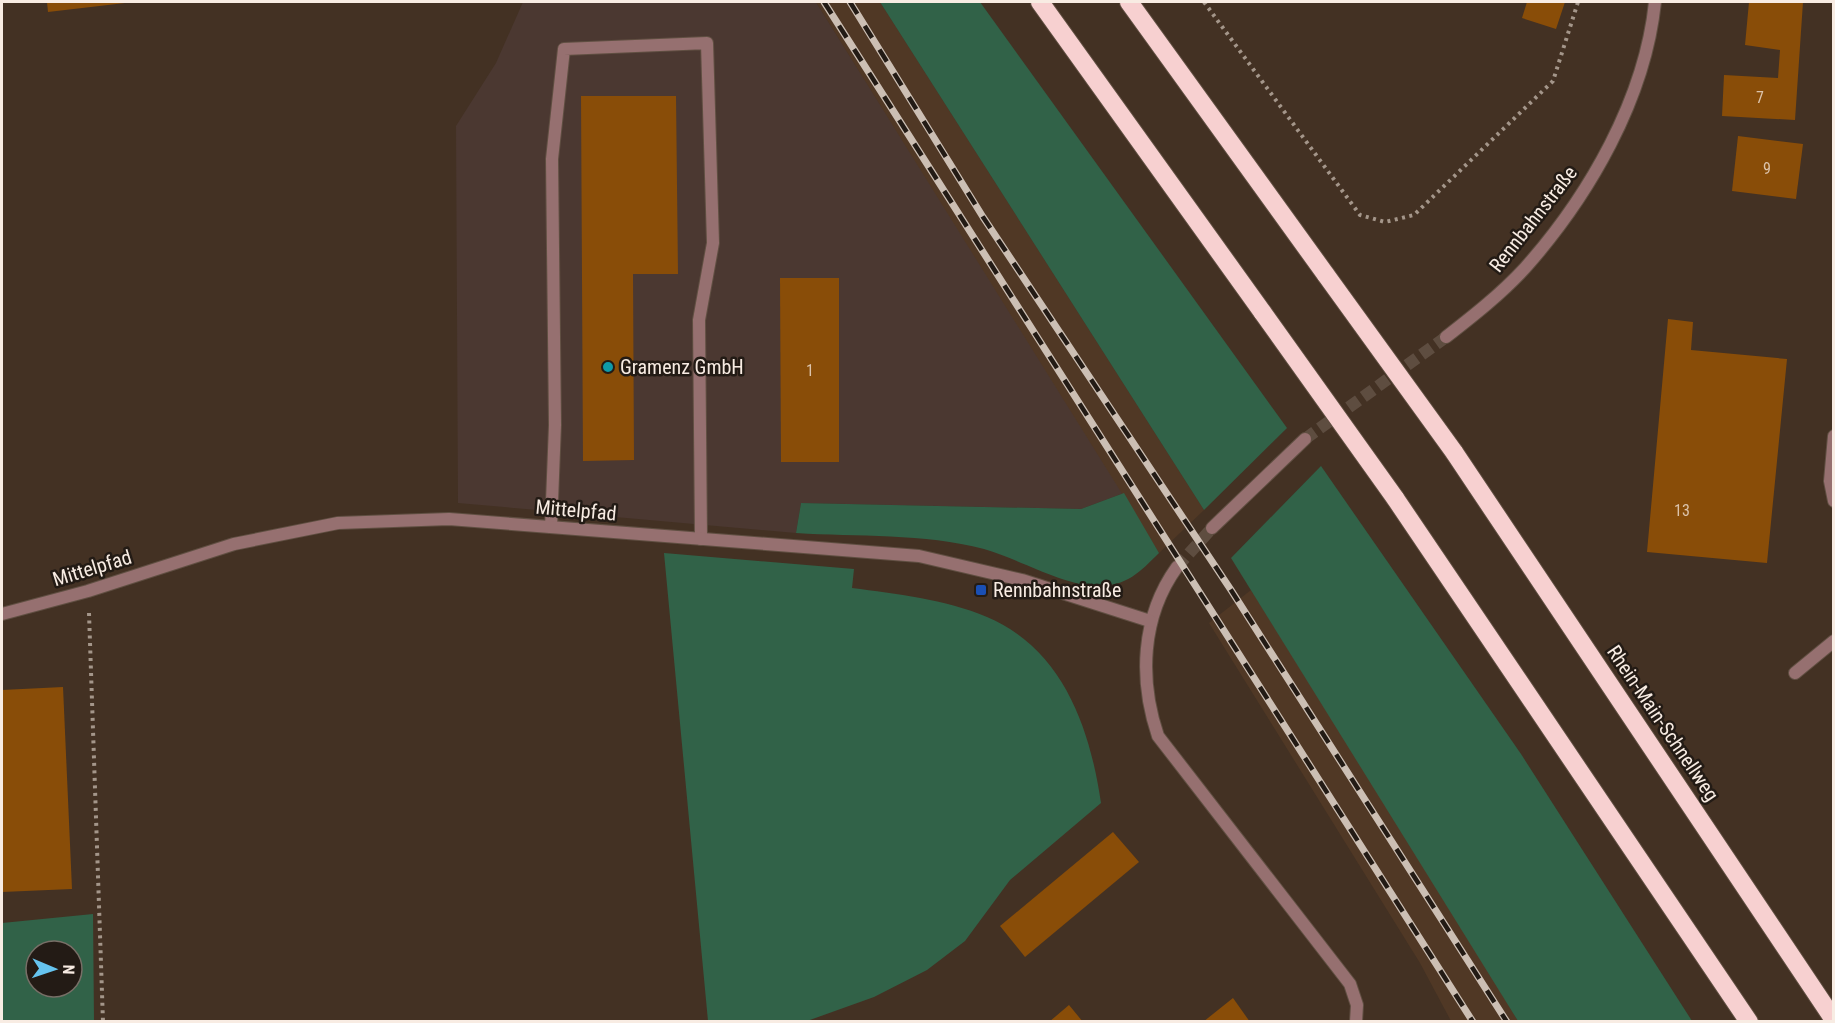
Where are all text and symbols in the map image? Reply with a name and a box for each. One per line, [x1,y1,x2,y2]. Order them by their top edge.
house number: 7 [1756,88,1764,107]
house number: 9 [1763,159,1771,178]
street label: Rennbahnstraße [1484,161,1582,277]
place label: Gramenz GmbH [620,355,744,379]
marker: Gramenz GmbH [601,360,615,374]
house number: 1 [806,361,814,380]
street label: Mittelpfad [535,495,617,525]
house number: 13 [1674,501,1690,520]
street label: Mittelpfad [50,545,134,591]
place label: Rennbahnstraße [993,578,1121,602]
marker: Rennbahnstraße [974,583,988,597]
street label: Rhein-Main-Schnellweg [1602,641,1724,805]
north arrow [24,939,84,999]
text: N [59,964,78,975]

